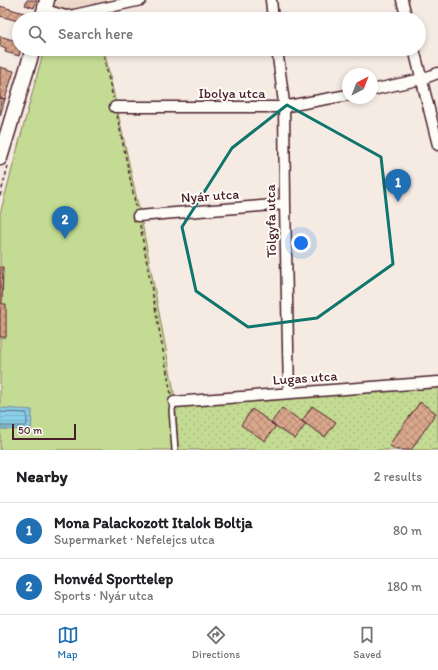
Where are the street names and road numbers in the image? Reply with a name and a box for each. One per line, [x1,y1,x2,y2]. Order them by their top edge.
street label: Ibolya utca [198,85,266,102]
street label: Tölgyfa utca [262,183,280,258]
street label: Nyár utca [180,185,240,207]
street label: Lugas utca [272,367,339,389]

